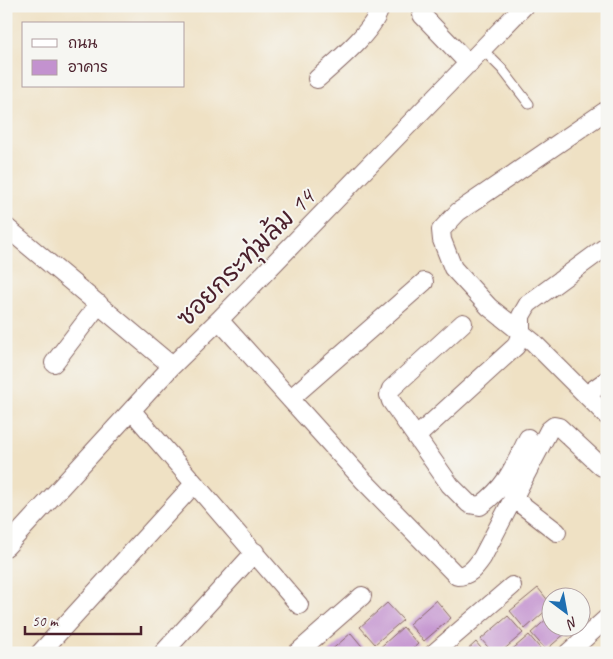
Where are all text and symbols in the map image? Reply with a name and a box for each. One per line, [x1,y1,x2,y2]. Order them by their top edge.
legend [22,22,185,88]
text: ถนน [68,34,97,53]
text: อาคาร [68,58,108,77]
street label: ซอยกระทุ่มล้ม 14 [169,179,325,335]
north arrow [540,586,590,636]
scale bar [25,604,141,636]
text: 50 m [32,612,59,631]
text: N [562,613,581,633]

